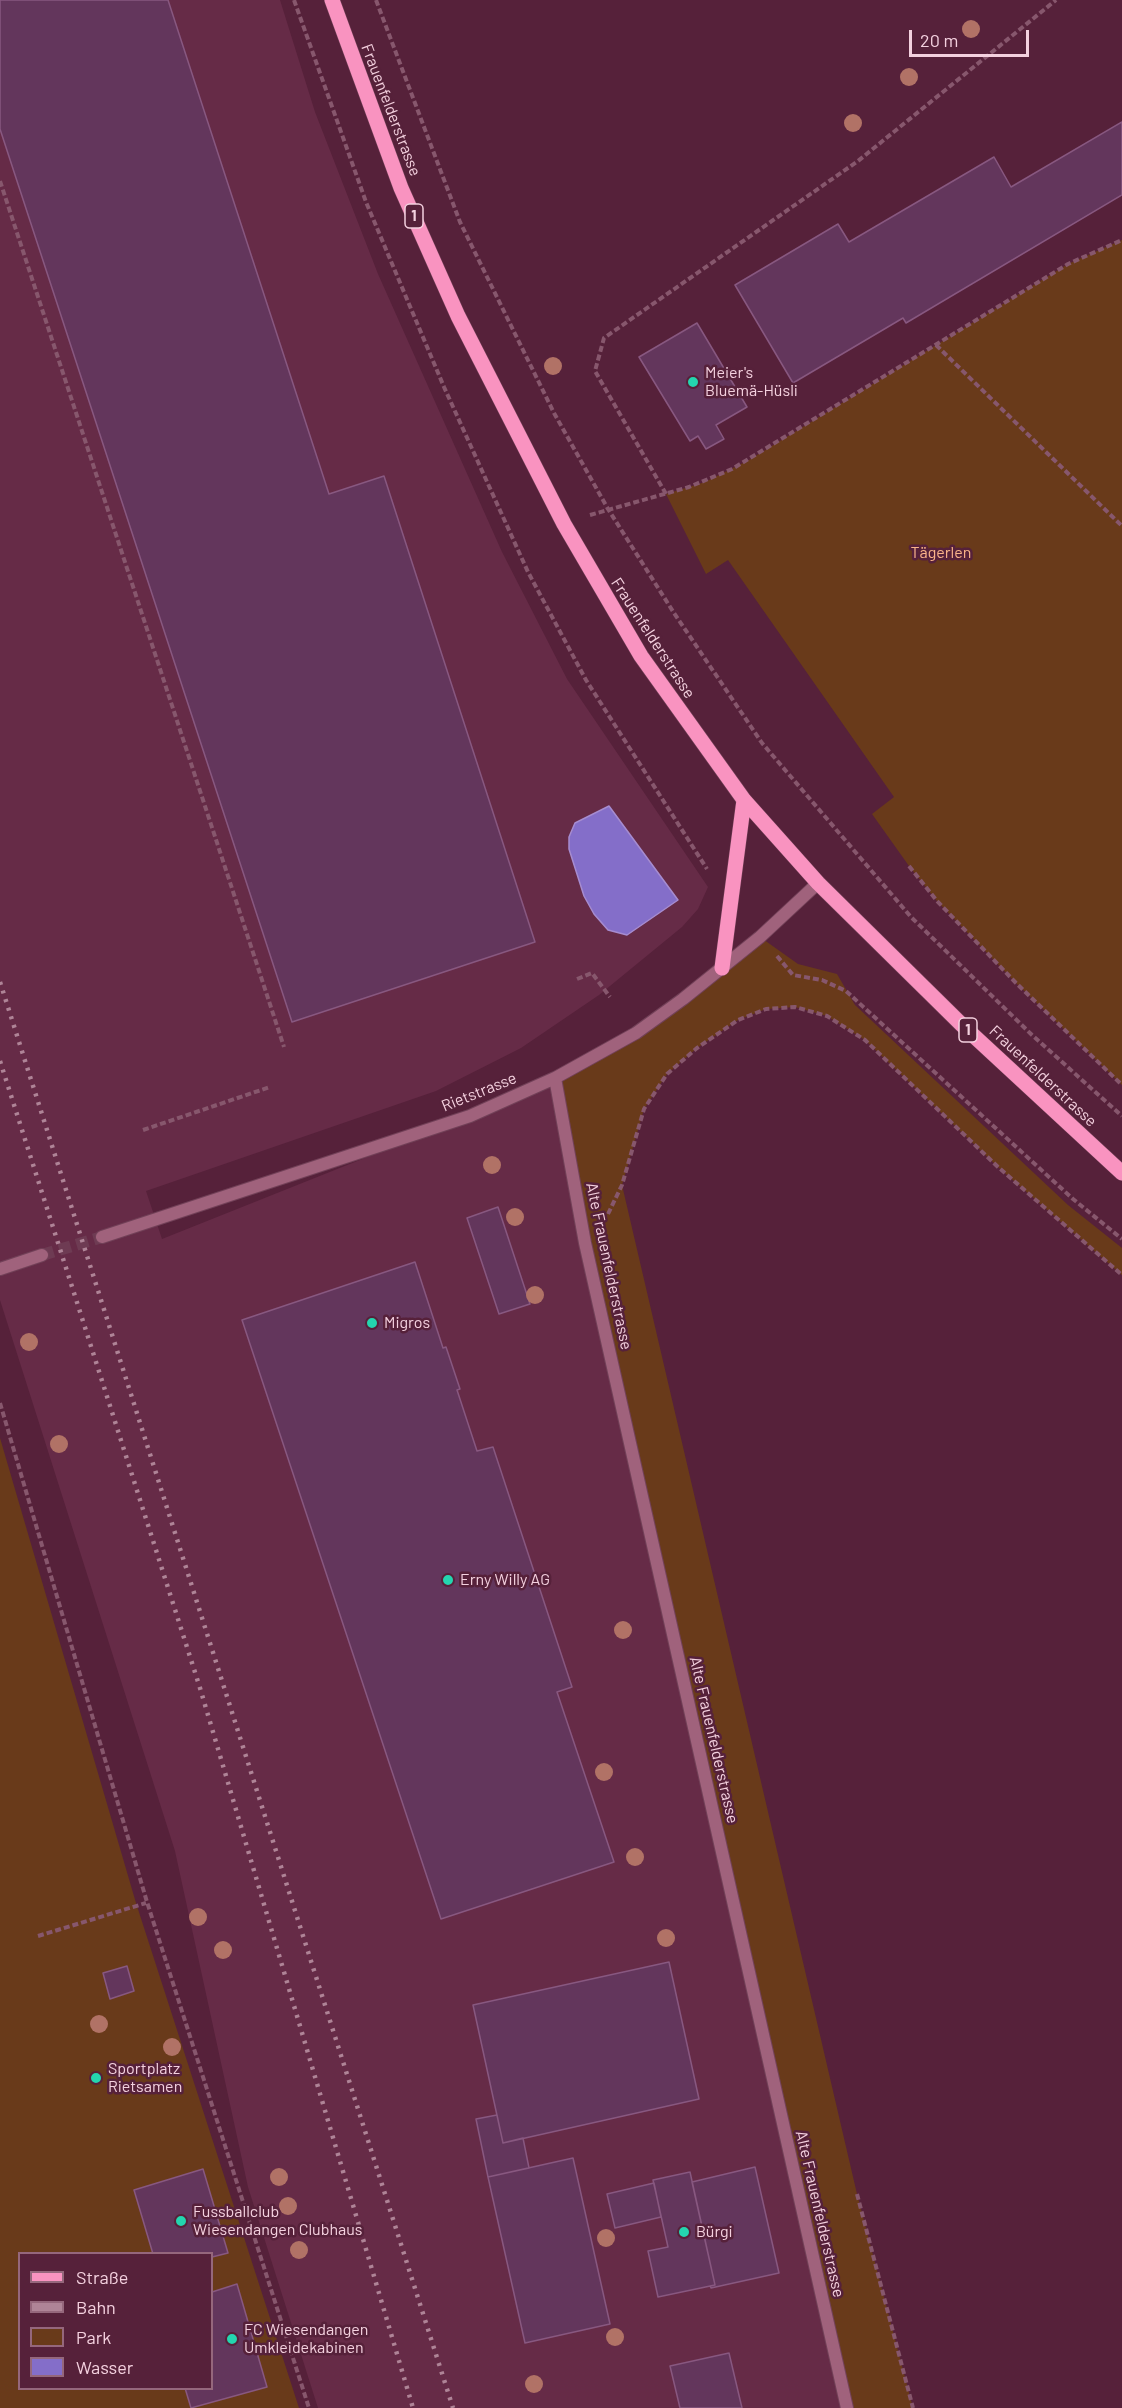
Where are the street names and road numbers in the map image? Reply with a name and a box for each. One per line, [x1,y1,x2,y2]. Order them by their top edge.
street label: Frauenfelderstrasse [357,41,425,179]
road number: 1 [405,204,423,228]
street label: Frauenfelderstrasse [607,574,699,702]
road number: 1 [959,1018,977,1042]
street label: Frauenfelderstrasse [985,1021,1101,1131]
street label: Rietstrasse [439,1068,519,1116]
street label: Alte Frauenfelderstrasse [582,1181,636,1351]
street label: Alte Frauenfelderstrasse [685,1655,743,1825]
street label: Alte Frauenfelderstrasse [791,2129,849,2299]

